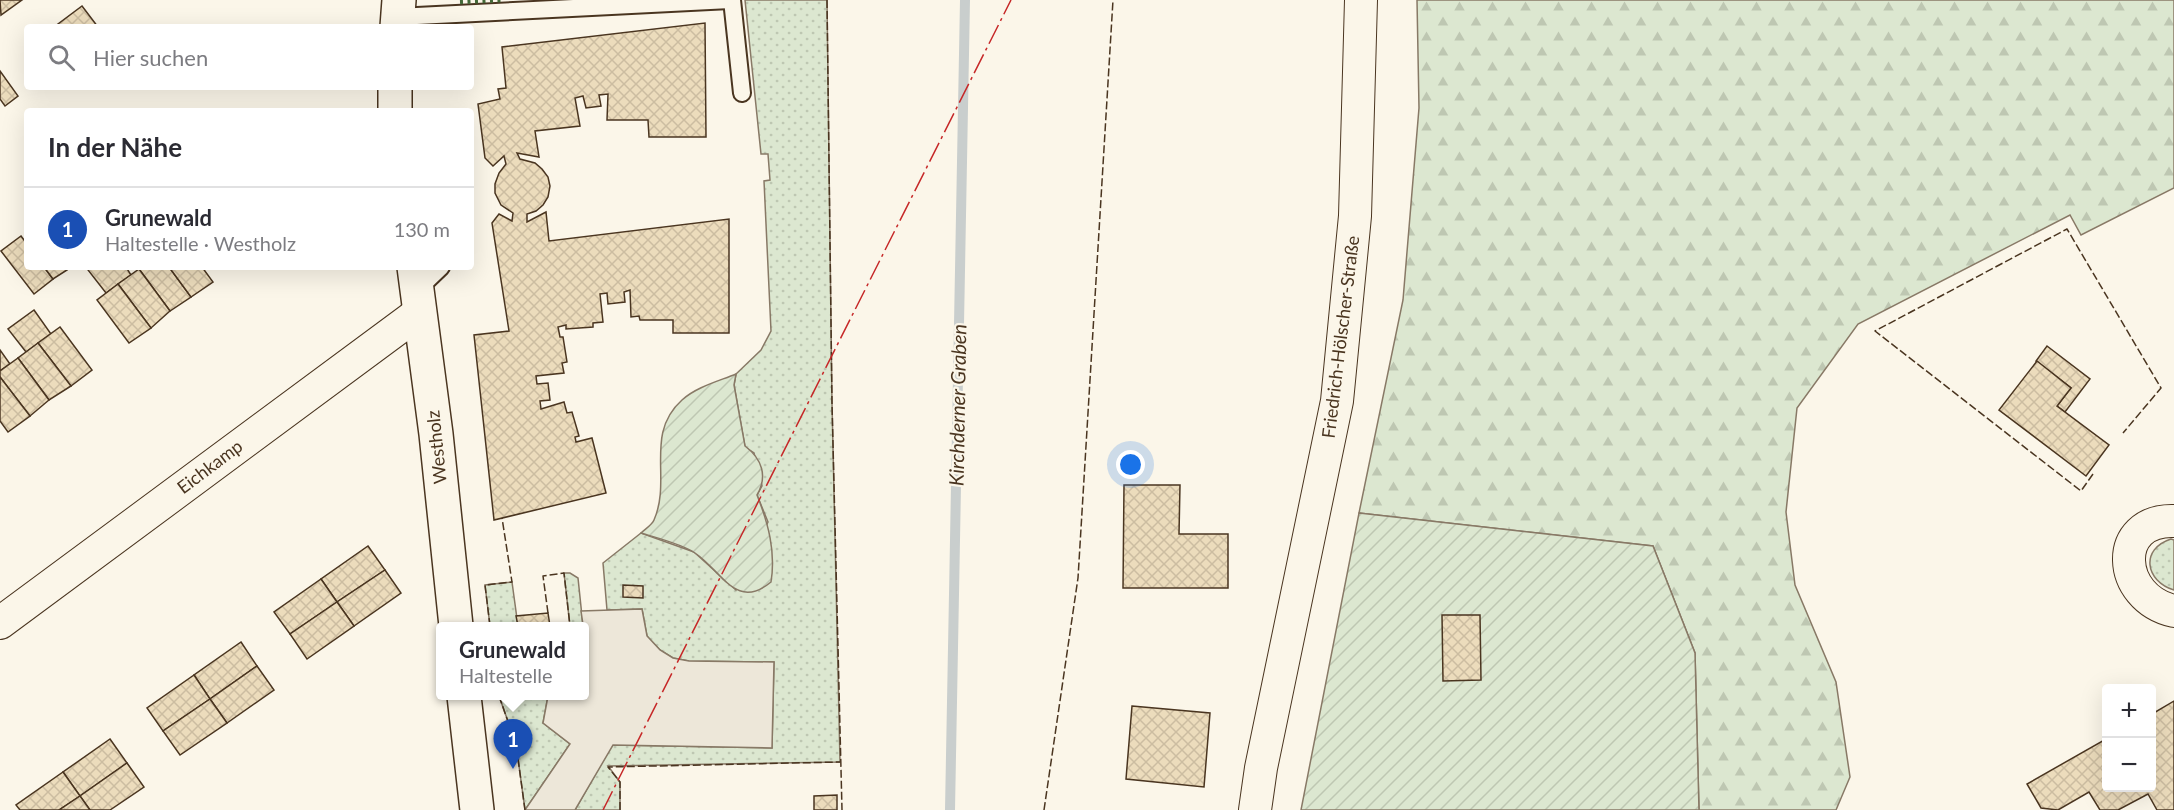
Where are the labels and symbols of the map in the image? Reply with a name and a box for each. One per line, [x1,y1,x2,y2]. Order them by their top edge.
street label: Friedrich-Hölscher-Straße [1317,234,1363,439]
water label: Kirchderner Graben [944,324,970,486]
street label: Westholz [421,409,451,485]
street label: Eichkamp [172,434,246,498]
your location [1116,450,1145,479]
pin: 1 [494,720,532,769]

